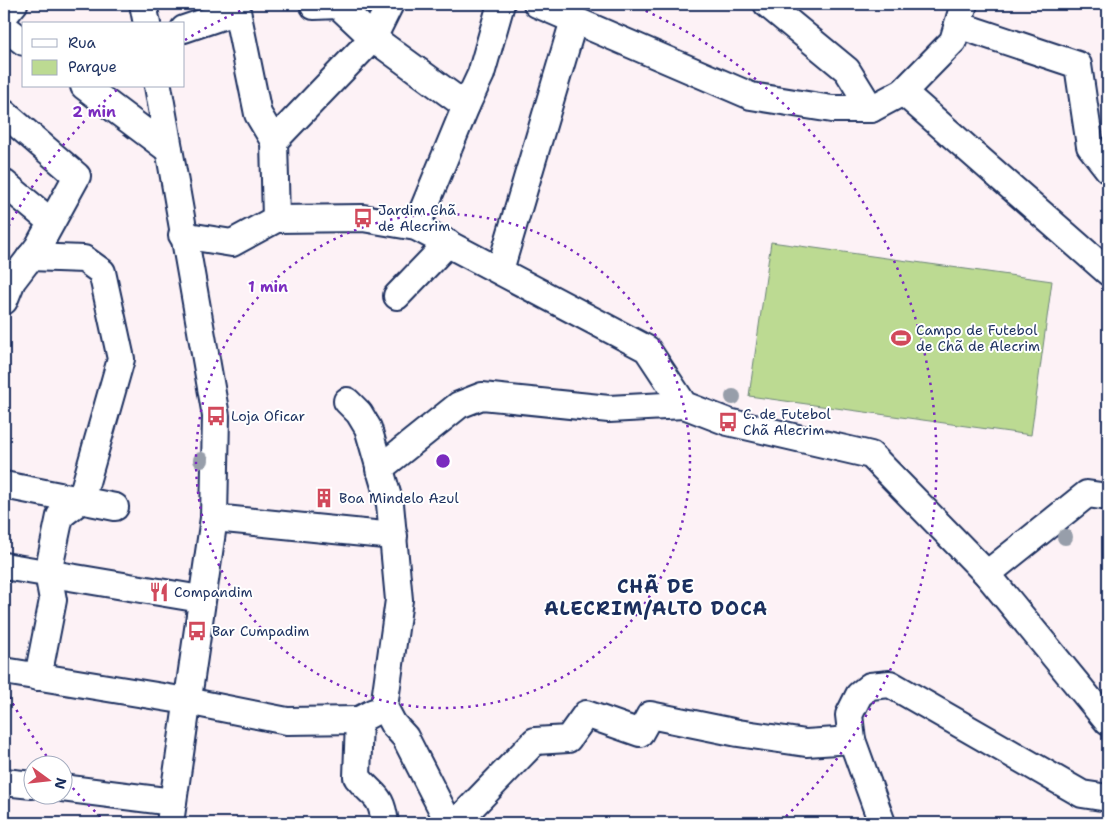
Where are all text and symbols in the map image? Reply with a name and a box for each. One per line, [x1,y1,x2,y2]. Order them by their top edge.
legend [22,22,185,88]
text: Rua [68,33,97,53]
text: Parque [68,57,117,77]
text: 2 min [72,102,116,122]
place label: Jardim Chã de Alecrim [378,201,456,235]
bus stop icon: Jardim Chã de Alecrim [352,207,374,229]
text: 1 min [248,277,288,297]
place label: Campo de Futebol de Chã de Alecrim [916,321,1040,355]
sports icon: Campo de Futebol de Chã de Alecrim [890,327,912,349]
bus stop icon: Loja Oficar [205,405,227,427]
place label: C. de Futebol Chã Alecrim [743,405,832,439]
place label: Loja Oficar [231,407,306,425]
bus stop icon: C. de Futebol Chã Alecrim [717,411,739,433]
centre of rings [434,452,452,470]
building icon: Boa Mindelo Azul [313,487,335,509]
place label: Boa Mindelo Azul [339,489,460,507]
district label: CHÃ DE ALECRIM/ALTO DOCA [544,574,768,621]
restaurant icon: Compandim [148,581,170,603]
place label: Compandim [174,583,253,601]
bus stop icon: Bar Cumpadim [186,620,208,642]
place label: Bar Cumpadim [212,622,309,640]
north arrow [22,754,72,804]
text: N [50,776,71,791]

